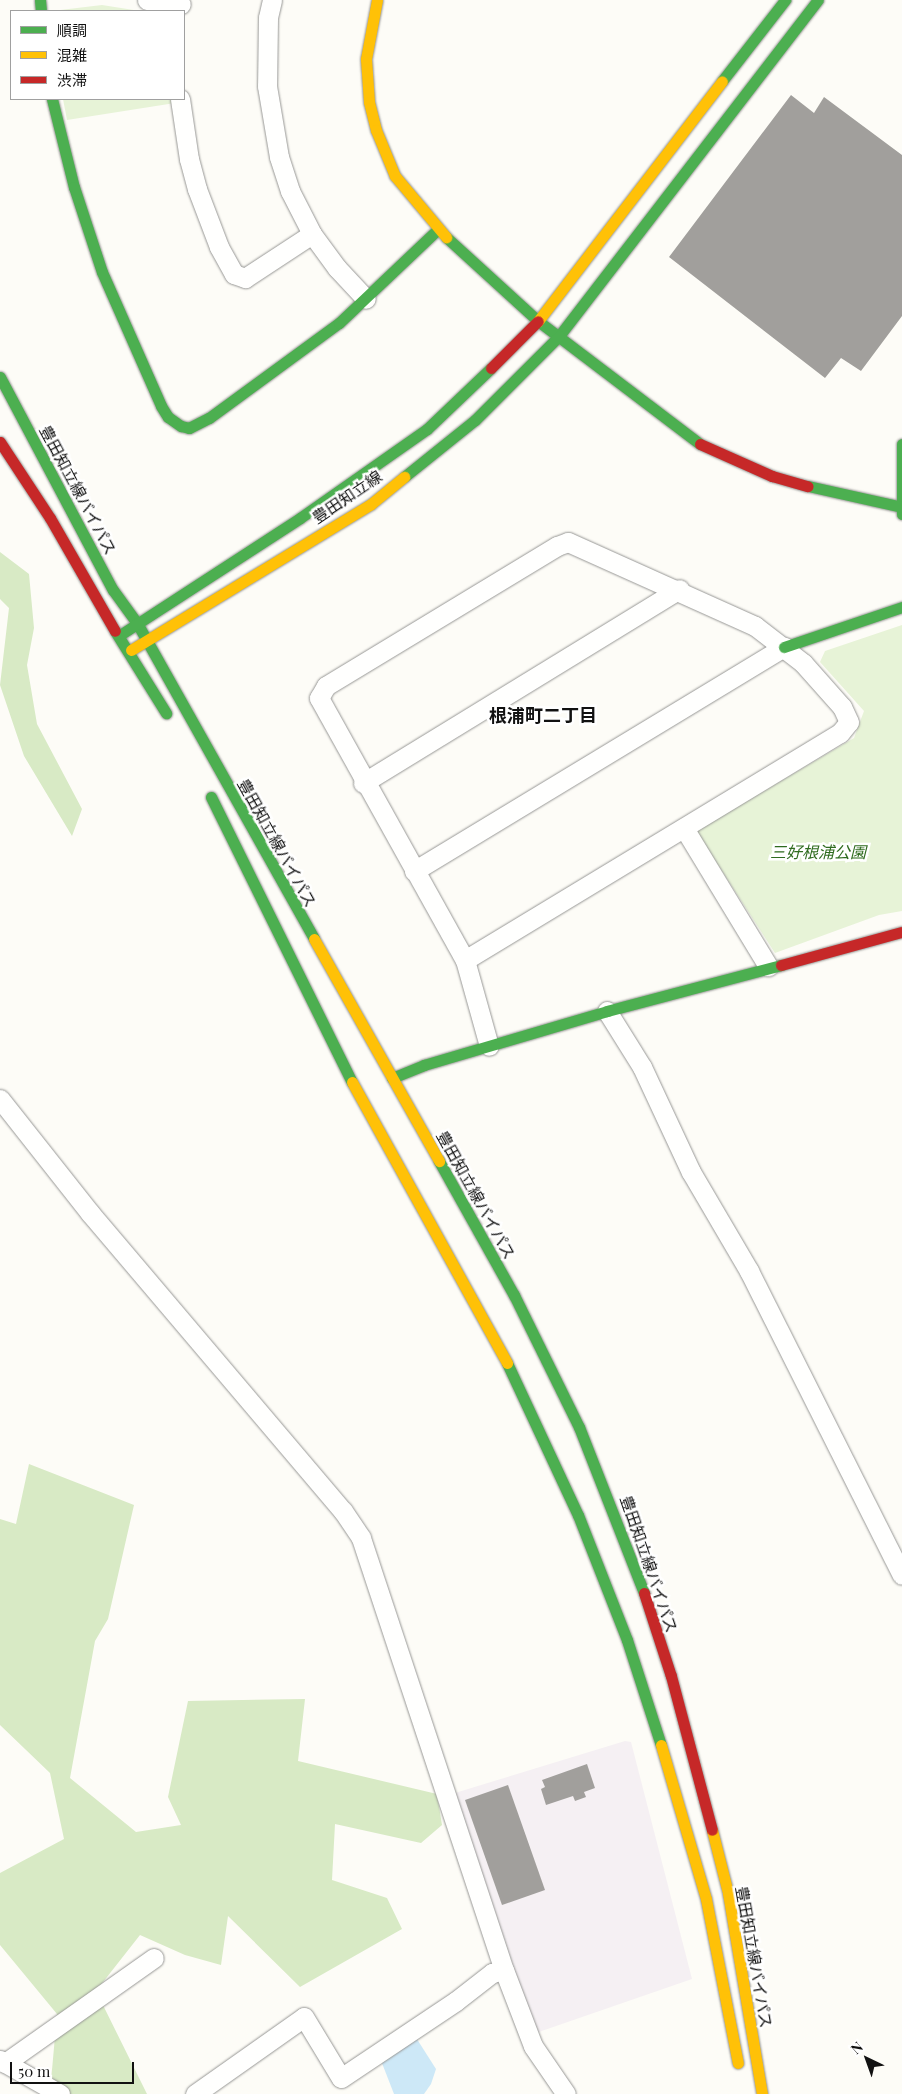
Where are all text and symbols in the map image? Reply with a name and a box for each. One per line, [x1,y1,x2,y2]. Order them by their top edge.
legend [10,10,185,100]
text: 順調 [57,20,87,40]
text: 混雑 [57,45,87,65]
text: 渋滞 [57,70,87,90]
street label: 豊田知立線バイパス [36,422,120,558]
street label: 豊田知立線 [308,467,386,527]
district label: 根浦町二丁目 [489,704,597,726]
street label: 豊田知立線バイパス [234,775,320,911]
park label: 三好根浦公園 [770,842,866,862]
street label: 豊田知立線バイパス [433,1127,519,1263]
street label: 豊田知立線バイパス [616,1493,682,1635]
street label: 豊田知立線バイパス [732,1884,776,2030]
north arrow [842,2034,892,2084]
text: N [847,2037,867,2058]
scale bar [12,2052,136,2084]
text: 50 m [18,2061,50,2081]

